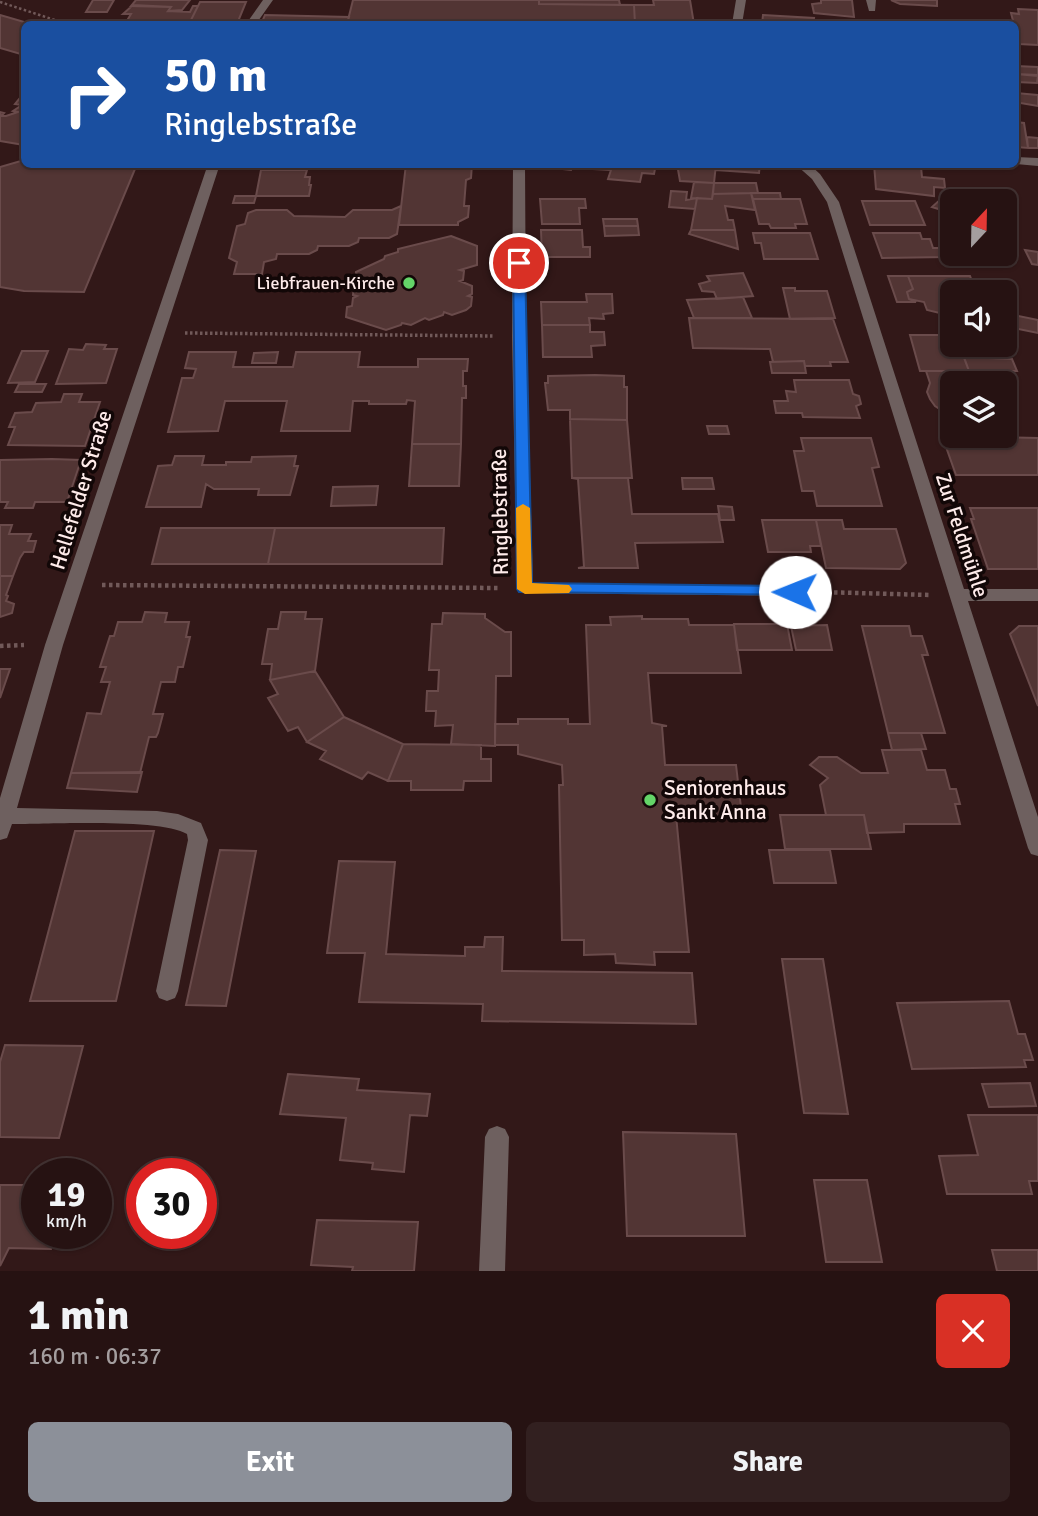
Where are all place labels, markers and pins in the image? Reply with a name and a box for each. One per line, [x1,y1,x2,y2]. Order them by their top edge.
pin [489,233,549,293]
place label: Liebfrauen-Kirche [256,272,395,294]
marker: Liebfrauen-Kirche [401,275,417,291]
place label: Seniorenhaus Sankt Anna [664,775,786,825]
marker: Seniorenhaus Sankt Anna [642,792,658,808]

